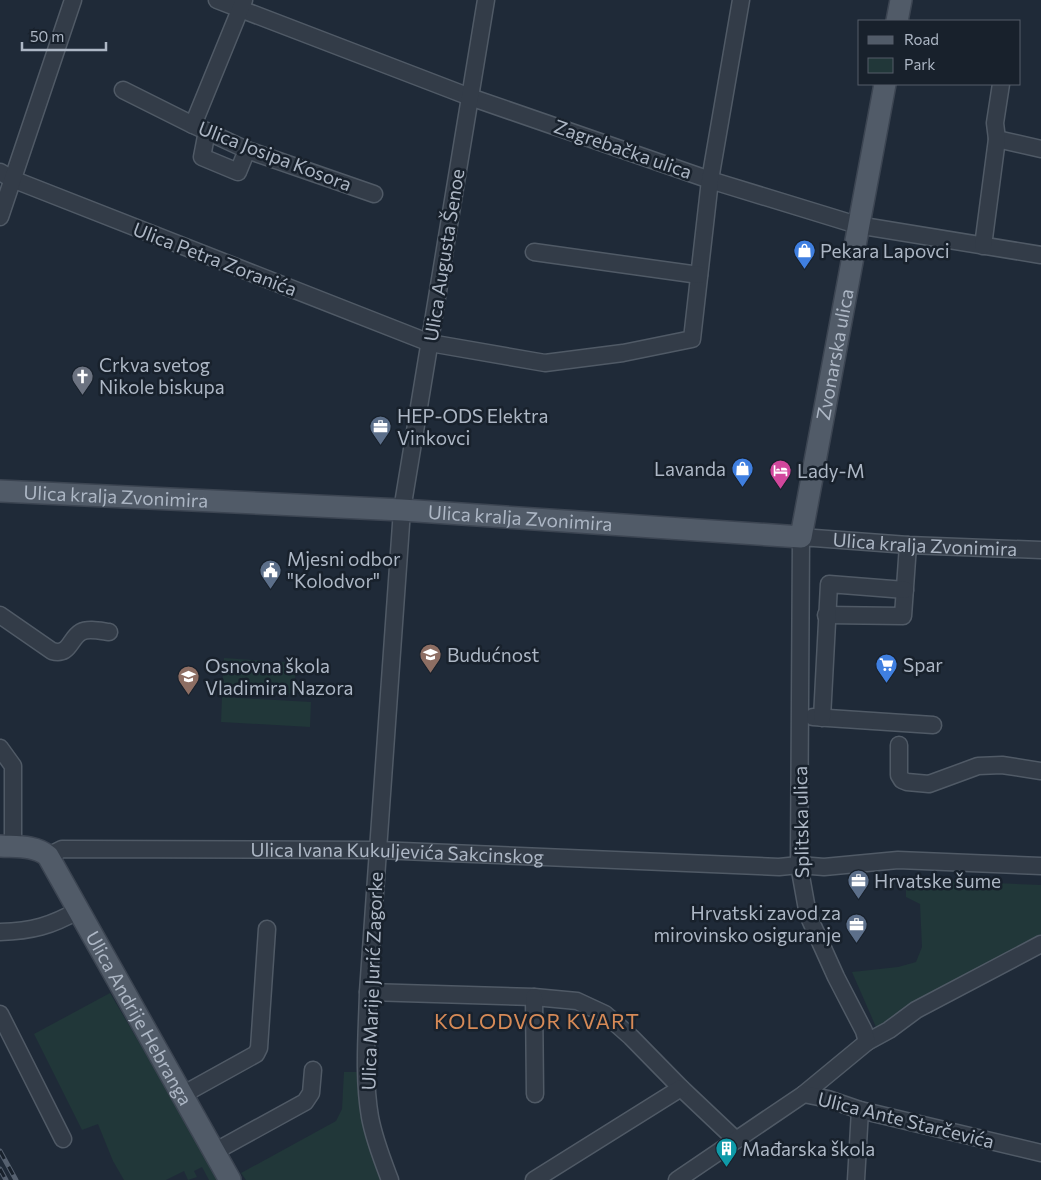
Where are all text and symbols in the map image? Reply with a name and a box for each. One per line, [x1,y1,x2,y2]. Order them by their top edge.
scale bar [22,20,106,52]
legend [858,20,1021,85]
text: 50 m [30,27,64,45]
text: Road [904,30,939,48]
text: Park [904,55,935,73]
street label: Zagrebačka ulica [551,114,695,183]
street label: Ulica Josipa Kosora [195,116,355,195]
street label: Ulica Augusta Šenoe [418,167,469,343]
street label: Ulica Petra Zoranića [130,217,300,300]
shop icon: Pekara Lapovci [792,239,816,270]
place label: Pekara Lapovci [820,239,950,262]
street label: Zvonarska ulica [811,287,858,422]
place label: Crkva svetog Nikole biskupa [99,353,225,398]
church icon: Crkva svetog Nikole biskupa [71,364,95,395]
place label: HEP-ODS Elektra Vinkovci [397,404,548,449]
office icon: HEP-ODS Elektra Vinkovci [369,415,393,446]
place label: Lavanda [654,457,726,480]
shop icon: Lavanda [730,457,754,488]
hotel icon: Lady-M [769,459,793,490]
place label: Lady-M [797,459,865,482]
street label: Ulica kralja Zvonimira [23,480,209,512]
street label: Ulica kralja Zvonimira [427,500,613,535]
street label: Ulica kralja Zvonimira [832,527,1018,560]
place label: Mjesni odbor "Kolodvor" [287,547,401,592]
public building icon: Mjesni odbor "Kolodvor" [259,558,283,589]
school or university icon: Budućnost [419,643,443,674]
place label: Budućnost [447,643,539,666]
supermarket icon: Spar [875,653,899,684]
place label: Spar [903,653,943,676]
place label: Osnovna škola Vladimira Nazora [205,654,353,699]
school or university icon: Osnovna škola Vladimira Nazora [177,665,201,696]
street label: Splitska ulica [788,766,813,878]
street label: Ulica Ivana Kukuljevića Sakcinskog [251,838,544,868]
office icon: Hrvatske šume [846,869,870,900]
place label: Hrvatske šume [874,869,1001,892]
street label: Ulica Marije Jurić Zagorke [356,871,387,1091]
place label: Hrvatski zavod za mirovinsko osiguranje [654,901,841,946]
office icon: Hrvatski zavod za mirovinsko osiguranje [845,912,869,943]
street label: Ulica Andrije Hebranga [81,927,198,1109]
district label: KOLODVOR KVART [434,1008,640,1033]
street label: Ulica Ante Starčevića [816,1086,997,1153]
building icon: Mađarska škola [714,1137,738,1168]
place label: Mađarska škola [742,1137,875,1160]

